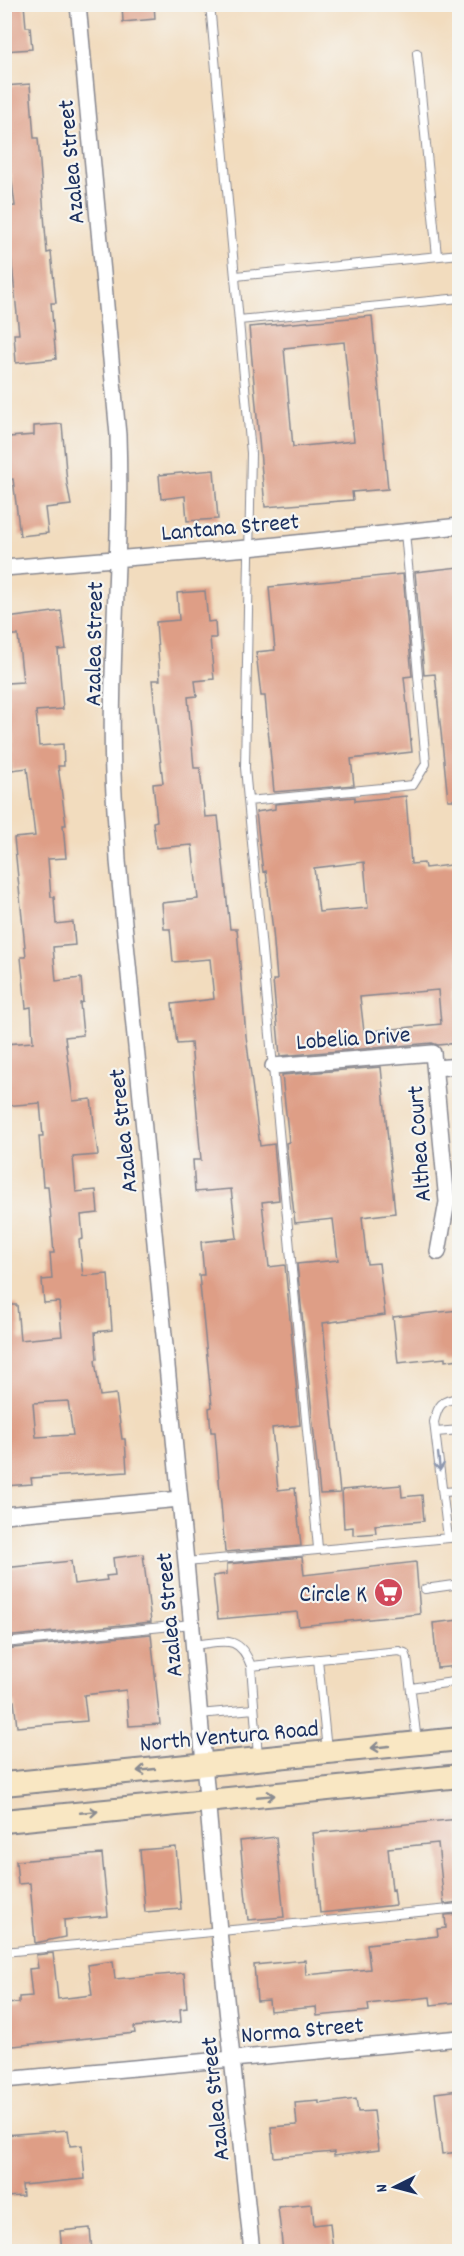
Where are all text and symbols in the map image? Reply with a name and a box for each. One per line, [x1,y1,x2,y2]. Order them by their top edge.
street label: Azalea Street [51,98,95,225]
street label: Lantana Street [160,506,301,552]
street label: Azalea Street [78,581,114,707]
street label: Lobelia Drive [295,1019,412,1061]
street label: Azalea Street [102,1067,148,1195]
street label: Althea Court [400,1084,442,1203]
one-way arrow [434,1451,445,1471]
street label: Azalea Street [149,1551,193,1678]
supermarket icon: Circle K [372,1577,404,1609]
place label: Circle K [299,1579,367,1613]
street label: North Ventura Road [138,1713,320,1763]
one-way arrow [371,1742,391,1753]
one-way arrow [136,1765,156,1776]
one-way arrow [255,1790,275,1801]
one-way arrow [79,1806,99,1817]
street label: Norma Street [240,2010,365,2054]
street label: Azalea Street [194,2035,240,2163]
north arrow [365,2157,425,2217]
text: N [371,2183,394,2193]

